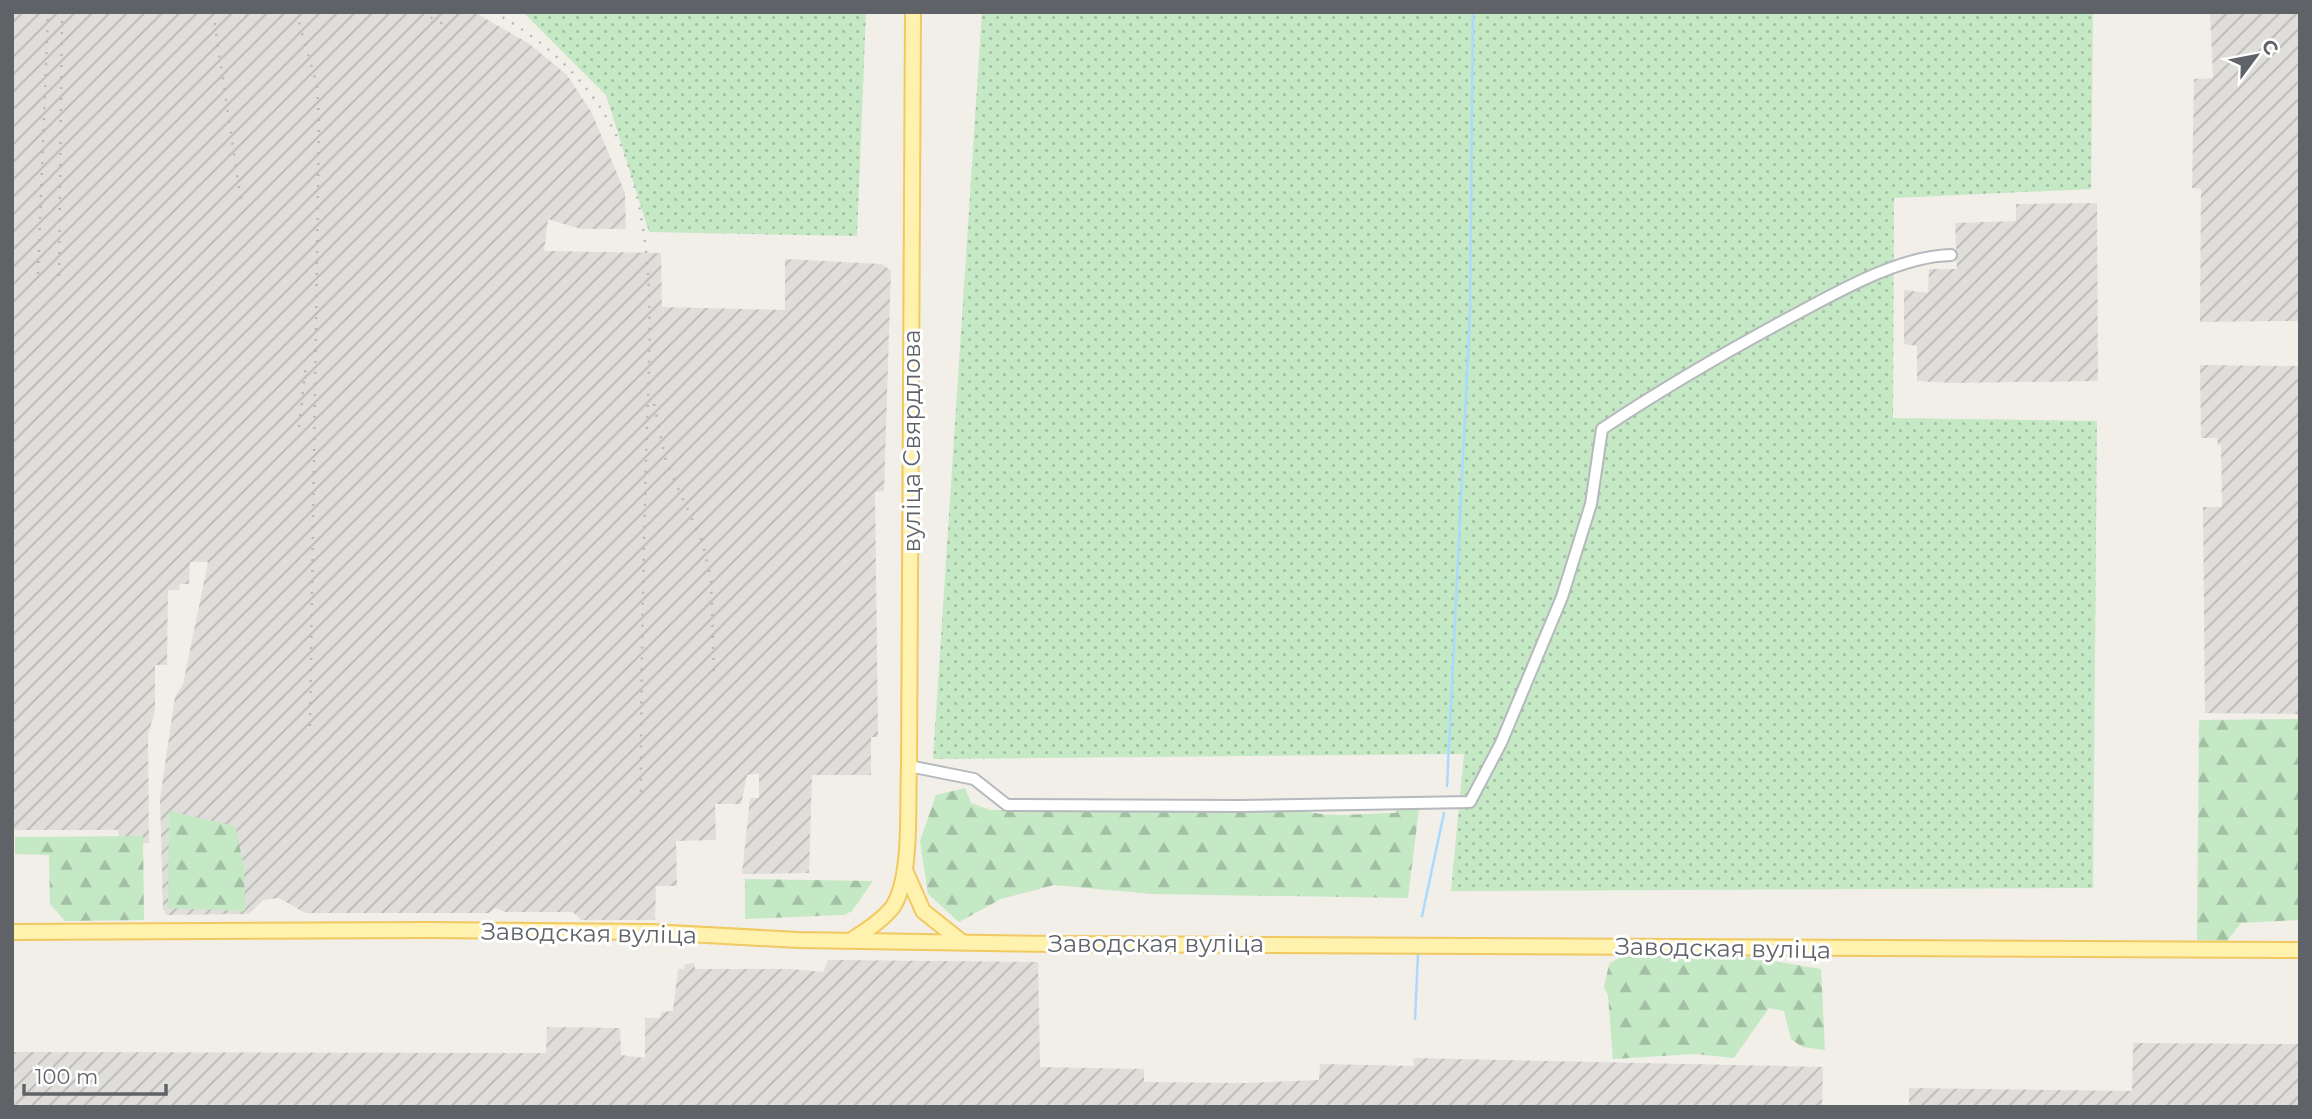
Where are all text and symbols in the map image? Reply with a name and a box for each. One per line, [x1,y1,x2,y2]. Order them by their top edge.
north arrow [2221,21,2291,91]
text: С [2257,35,2284,59]
street label: вуліца Свярдлова [897,329,926,553]
street label: Заводская вуліца [481,917,697,949]
street label: Заводская вуліца [1048,929,1264,958]
street label: Заводская вуліца [1615,932,1831,964]
scale bar [24,1052,166,1096]
text: 100 m [35,1064,98,1089]

